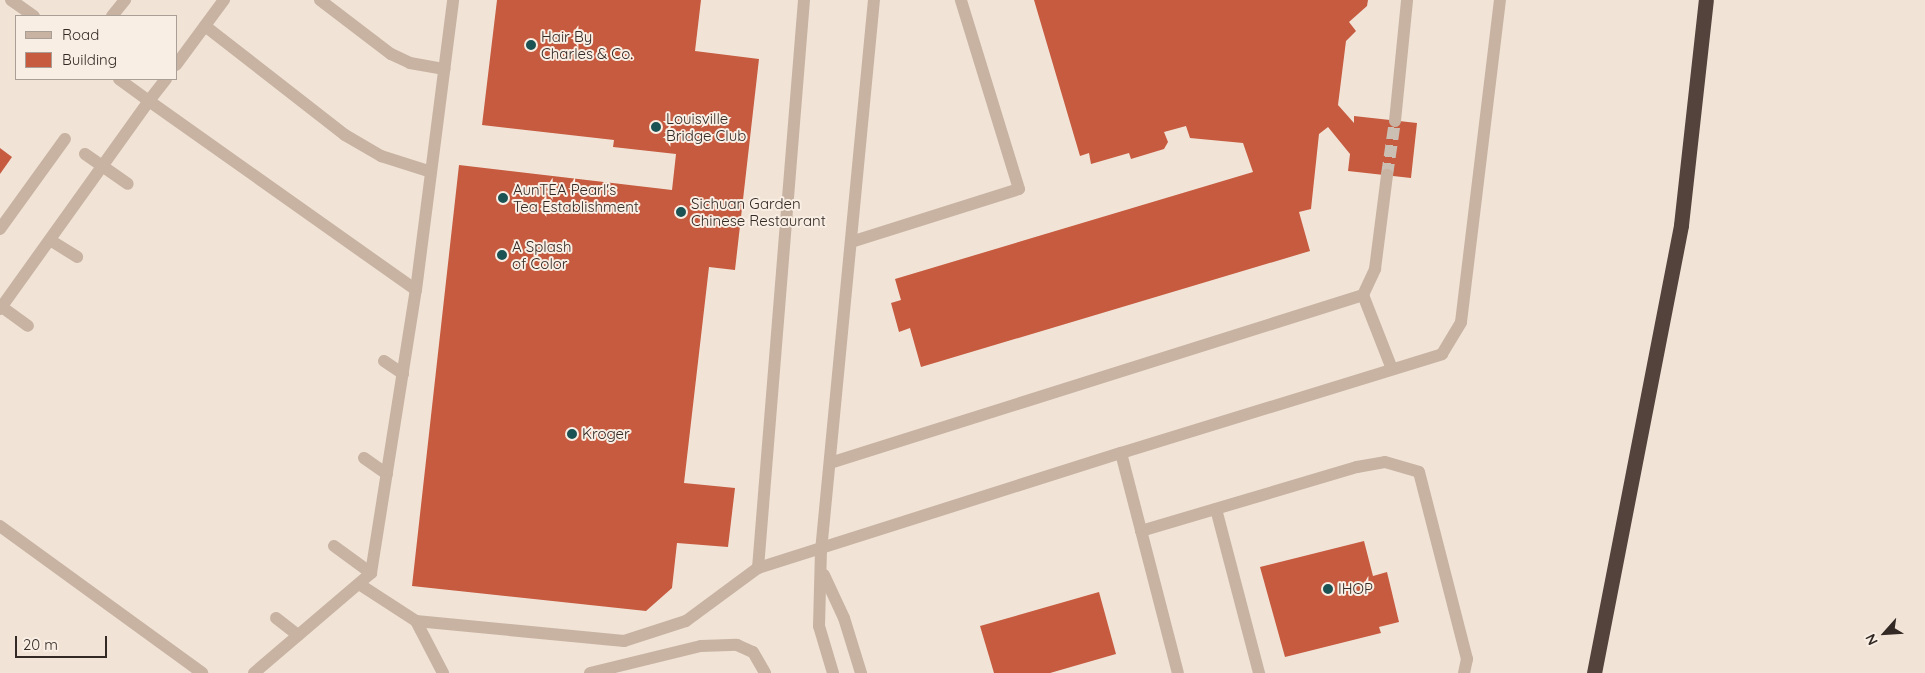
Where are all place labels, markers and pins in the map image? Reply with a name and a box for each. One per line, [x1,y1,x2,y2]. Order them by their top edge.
place label: Hair By Charles & Co. [541,27,633,62]
marker: Hair By Charles & Co. [525,39,537,51]
place label: Louisville Bridge Club [666,109,746,144]
marker: Louisville Bridge Club [650,121,662,133]
place label: AunTEA Pearl's Tea Establishment [513,180,639,215]
marker: AunTEA Pearl's Tea Establishment [497,192,509,204]
place label: Sichuan Garden Chinese Restaurant [691,194,826,229]
marker: Sichuan Garden Chinese Restaurant [675,206,687,218]
place label: A Splash of Color [512,237,571,272]
marker: A Splash of Color [496,249,508,261]
place label: Kroger [582,425,630,443]
marker: Kroger [566,428,578,440]
place label: IHOP [1338,580,1373,598]
marker: IHOP [1322,583,1334,595]

